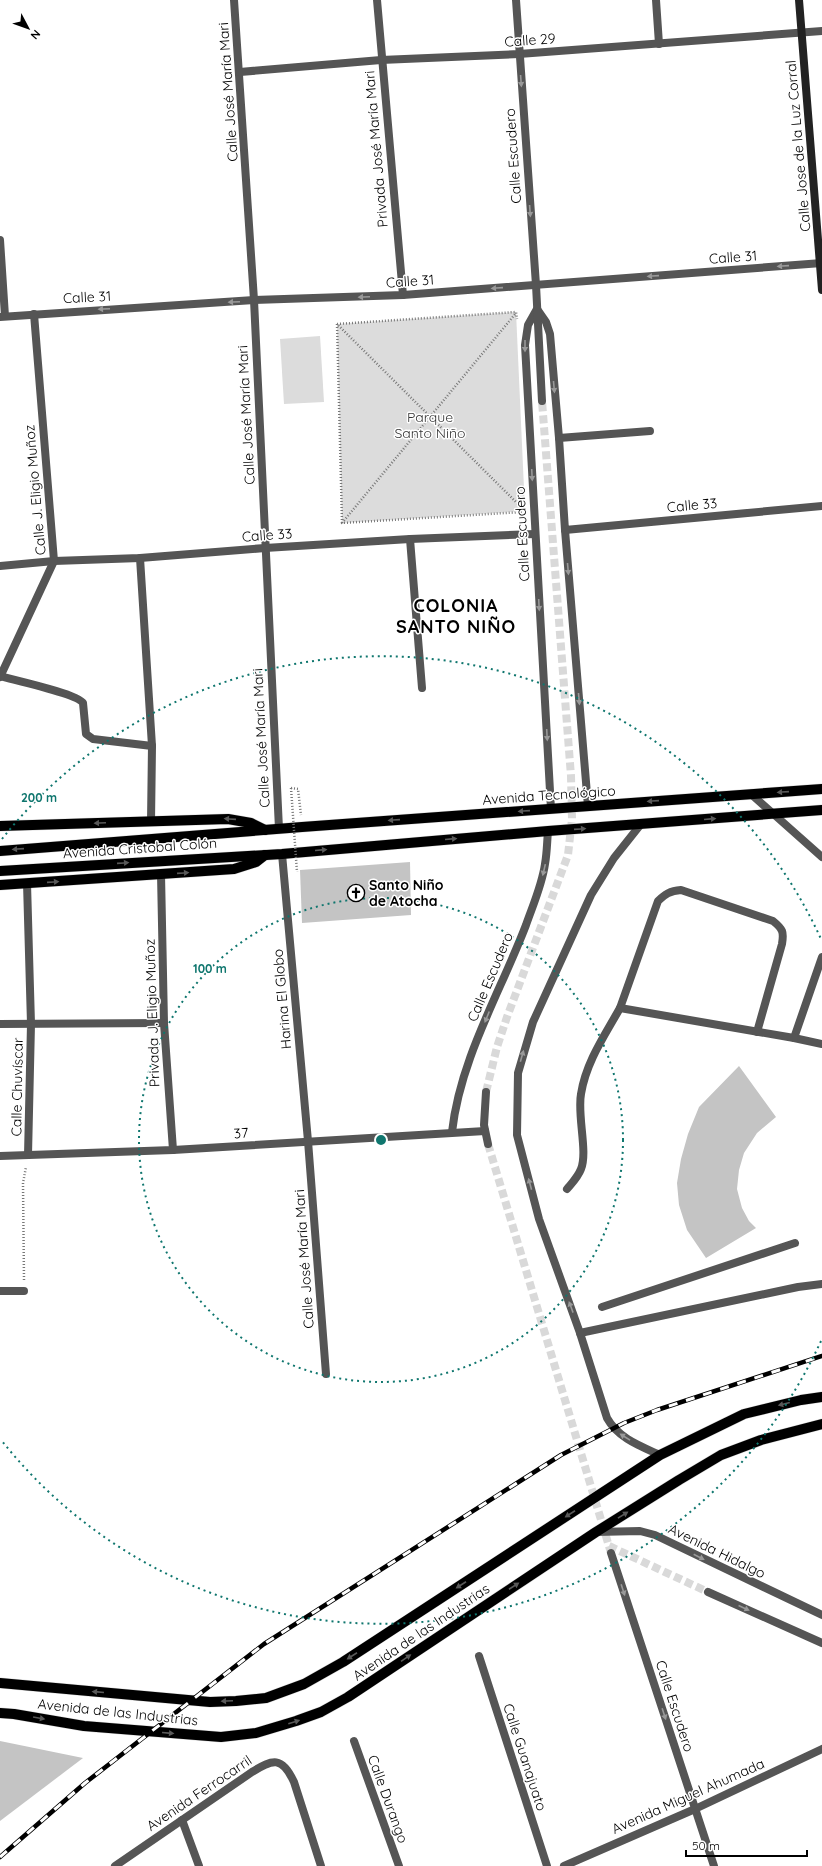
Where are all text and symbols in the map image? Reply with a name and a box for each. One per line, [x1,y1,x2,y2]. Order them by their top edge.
north arrow [8,8,48,48]
street label: Calle José María Mari [214,22,242,162]
text: N [28,27,43,42]
street label: Calle 29 [504,29,556,51]
street label: Calle Jose de la Luz Corral [782,60,814,232]
street label: Privada José María Mari [360,70,392,228]
one-way arrow [518,75,525,87]
street label: Calle Escudero [501,108,525,204]
one-way arrow [527,204,534,217]
street label: Calle 31 [708,246,758,268]
one-way arrow [777,263,789,270]
street label: Calle 31 [385,270,435,292]
one-way arrow [647,273,659,280]
one-way arrow [491,284,503,291]
street label: Calle 31 [62,287,112,307]
one-way arrow [358,293,370,300]
one-way arrow [228,298,240,305]
one-way arrow [98,306,110,313]
one-way arrow [522,340,528,353]
street label: Calle José María Mari [233,345,259,485]
one-way arrow [551,381,558,393]
park label: Parque Santo Niño [394,408,466,442]
street label: Calle J. Eligio Muñoz [20,424,50,556]
one-way arrow [529,469,536,481]
street label: Calle Escudero [511,486,533,582]
street label: Calle 33 [666,494,718,516]
street label: Calle 33 [241,524,293,546]
one-way arrow [565,563,571,575]
district label: COLONIA SANTO NIÑO [396,594,516,638]
one-way arrow [536,599,543,611]
street label: Calle José María Mari [248,668,274,808]
one-way arrow [575,693,582,705]
one-way arrow [543,729,550,741]
street label: Avenida Tecnológico [482,781,616,809]
one-way arrow [777,789,789,795]
text: 200 m [21,790,57,805]
one-way arrow [647,798,659,805]
one-way arrow [518,807,530,814]
one-way arrow [704,815,716,822]
one-way arrow [223,816,236,822]
one-way arrow [388,817,400,824]
one-way arrow [93,820,106,826]
one-way arrow [574,825,586,832]
street label: Avenida Cristobal Colón [62,834,218,862]
one-way arrow [445,836,457,843]
one-way arrow [12,846,24,853]
one-way arrow [315,847,327,854]
one-way arrow [117,859,129,866]
one-way arrow [540,863,546,876]
one-way arrow [177,869,189,876]
place label: Santo Niño de Atocha [369,876,444,910]
one-way arrow [47,878,59,885]
church icon: Santo Niño de Atocha [346,883,366,903]
street label: Calle Escudero [463,930,517,1024]
street label: Privada J. Eligio Muñoz [140,938,164,1088]
street label: Harina El Globo [269,948,295,1050]
text: 100 m [193,961,227,976]
one-way arrow [483,1011,489,1023]
street label: Calle Chuvíscar [7,1037,27,1137]
one-way arrow [520,1050,526,1062]
street label: 37 [233,1124,249,1142]
centre of rings [374,1133,388,1147]
one-way arrow [527,1177,533,1189]
street label: Calle José María Mari [290,1189,318,1329]
one-way arrow [567,1301,573,1313]
one-way arrow [777,1401,789,1407]
one-way arrow [620,1433,630,1441]
one-way arrow [565,1510,575,1518]
one-way arrow [618,1511,628,1519]
street label: Avenida Hidalgo [665,1520,769,1582]
one-way arrow [693,1553,705,1560]
street label: Avenida de las Industrias [349,1579,493,1685]
one-way arrow [456,1581,466,1589]
one-way arrow [509,1582,519,1590]
one-way arrow [620,1585,626,1597]
one-way arrow [738,1605,749,1611]
one-way arrow [347,1653,358,1660]
one-way arrow [401,1654,411,1662]
street label: Calle Escudero [652,1658,698,1754]
one-way arrow [92,1689,104,1695]
street label: Avenida de las Industrias [37,1695,199,1729]
one-way arrow [221,1698,233,1705]
street label: Calle Guanajuato [499,1701,551,1813]
one-way arrow [661,1708,667,1720]
one-way arrow [33,1715,45,1721]
one-way arrow [288,1719,300,1725]
one-way arrow [162,1730,174,1737]
street label: Avenida Ferrocarril [143,1751,255,1835]
street label: Calle Durango [364,1753,412,1845]
street label: Avenida Miguel Ahumada [609,1754,767,1838]
scale bar [686,1832,807,1858]
text: 50 m [692,1838,720,1853]

